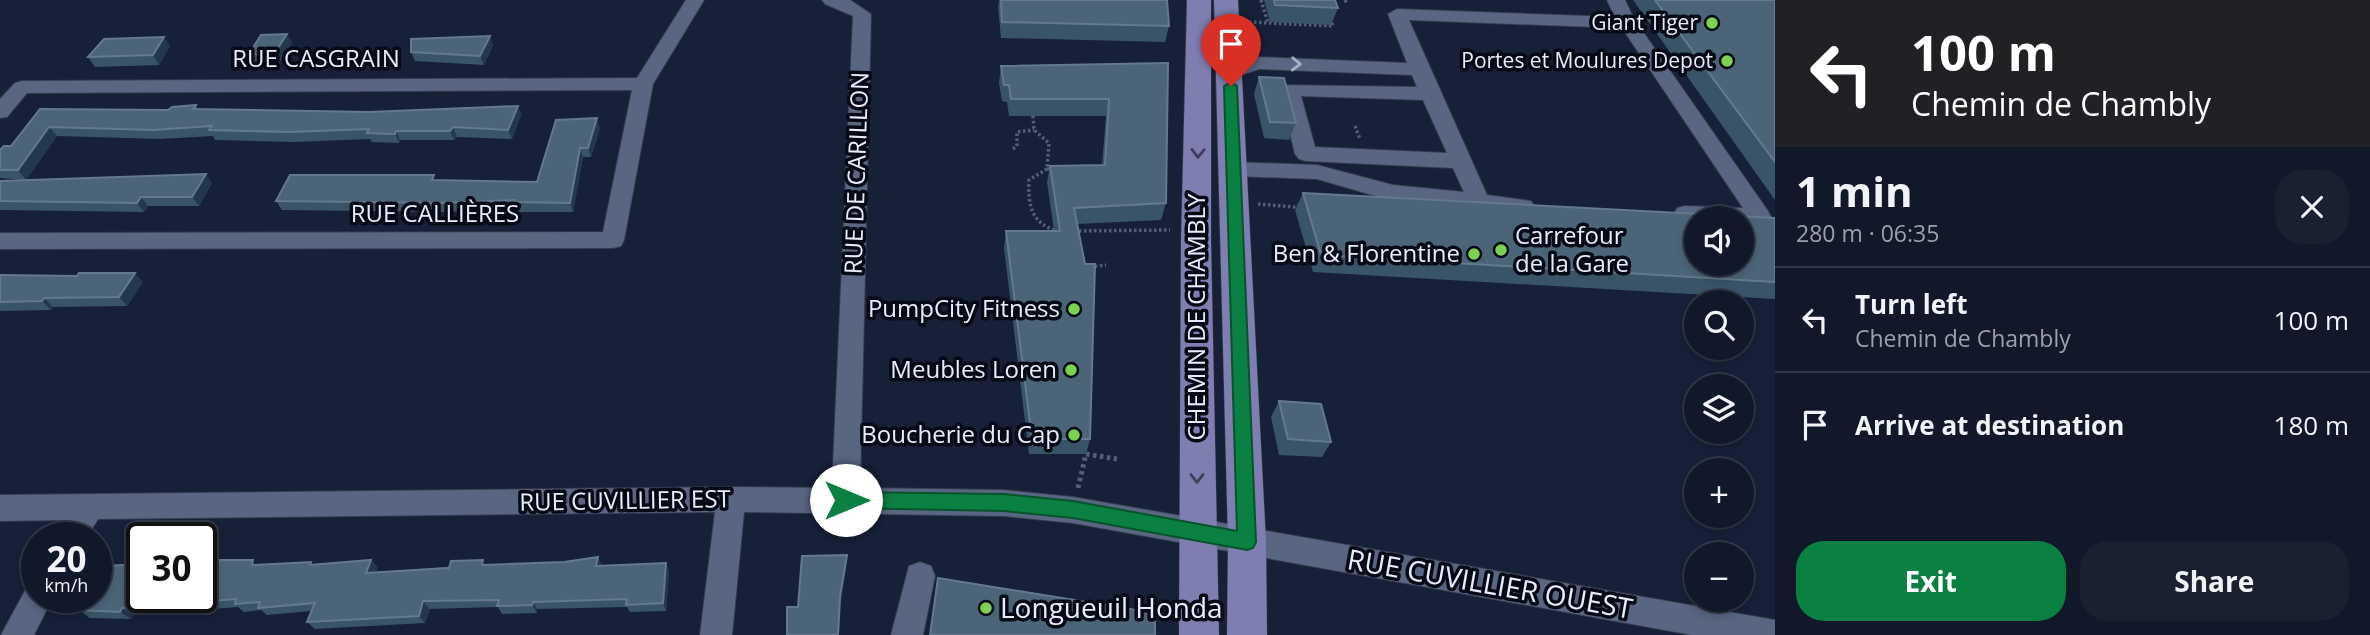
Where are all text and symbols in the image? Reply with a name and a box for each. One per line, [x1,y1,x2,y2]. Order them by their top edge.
place label: Giant Tiger [1591,8,1698,36]
pin [1201,14,1261,86]
marker: Giant Tiger [1704,15,1720,31]
text: 100 m [1911,19,2056,85]
icon: arrive [1212,25,1250,63]
icon: left [1796,28,1887,119]
street label: RUE CASGRAIN [232,41,400,74]
place label: Portes et Moulures Depot [1461,46,1713,74]
marker: Portes et Moulures Depot [1719,53,1735,69]
one-way arrow [1290,57,1301,72]
street label: RUE DE CARILLON [835,71,876,275]
text: Chemin de Chambly [1911,82,2211,125]
one-way arrow [1190,148,1206,159]
text: 1 min [1796,162,1913,219]
button: close [2275,170,2349,244]
street label: CHEMIN DE CHAMBLY [1179,193,1212,440]
street label: RUE CALLIÈRES [351,196,519,229]
map controls [1684,206,1754,612]
button: sound [1684,206,1754,276]
text: 280 m · 06:35 [1796,217,1939,249]
place label: Carrefour de la Gare [1515,218,1629,279]
place label: Ben & Florentine [1273,236,1460,269]
marker: Carrefour de la Gare [1493,242,1509,258]
marker: Ben & Florentine [1466,246,1482,262]
text: Turn left [1855,286,1967,322]
button: search [1684,290,1754,360]
place label: PumpCity Fitness [868,291,1060,324]
marker: PumpCity Fitness [1066,301,1082,317]
icon: left [1796,301,1834,339]
text: 100 m [2274,302,2349,338]
text: Chemin de Chambly [1855,322,2071,354]
place label: Meubles Loren [890,352,1057,385]
marker: Meubles Loren [1063,362,1079,378]
button: layers [1684,374,1754,444]
icon: arrive [1796,406,1834,444]
text: Arrive at destination [1855,407,2124,443]
text: 180 m [2274,407,2349,443]
place label: Boucherie du Cap [861,417,1060,450]
marker: Boucherie du Cap [1066,427,1082,443]
button: + [1684,458,1754,528]
position arrow [809,463,883,537]
one-way arrow [1189,474,1205,484]
street label: RUE CUVILLIER EST [519,481,731,518]
speed limit sign: 30 [126,522,217,613]
text: 20 [46,535,87,582]
street label: RUE CUVILLIER OUEST [1345,539,1636,627]
button: Exit [1796,541,2066,621]
button: Share [2080,541,2349,621]
button: − [1684,542,1754,612]
text: km/h [45,573,88,597]
place label: Longueuil Honda [1000,588,1223,626]
marker: Longueuil Honda [978,600,994,616]

